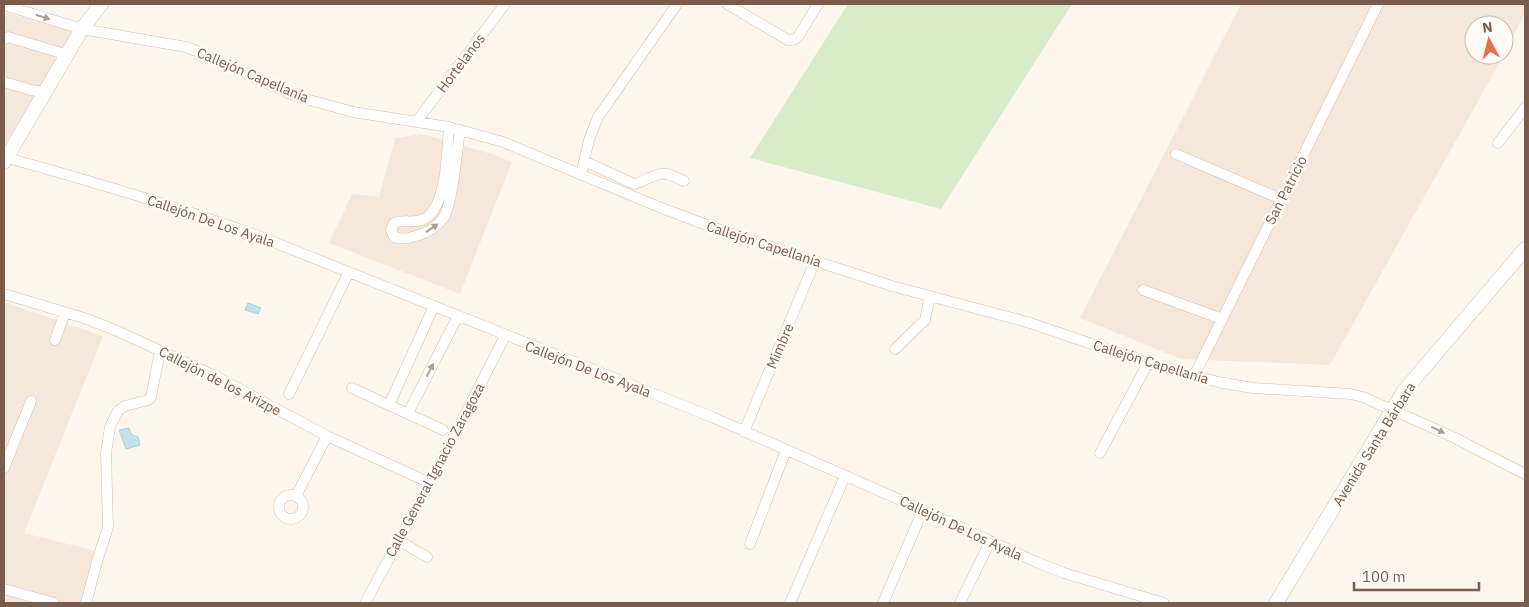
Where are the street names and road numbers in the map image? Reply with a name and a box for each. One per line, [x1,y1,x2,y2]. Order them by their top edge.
street label: Hortelanos [433,30,489,96]
street label: Callejón Capellanía [194,43,312,107]
street label: San Patricio [1261,153,1311,227]
street label: Callejón De Los Ayala [145,191,278,251]
street label: Callejón Capellanía [704,217,824,271]
street label: Mimbre [762,320,798,372]
street label: Callejón Capellanía [1091,336,1211,388]
street label: Callejón De Los Ayala [522,337,654,402]
street label: Callejón de los Arizpe [156,342,284,420]
street label: Avenida Santa Bárbara [1329,378,1420,509]
street label: Calle General Ignacio Zaragoza [381,379,489,560]
street label: Callejón De Los Ayala [897,492,1026,565]

